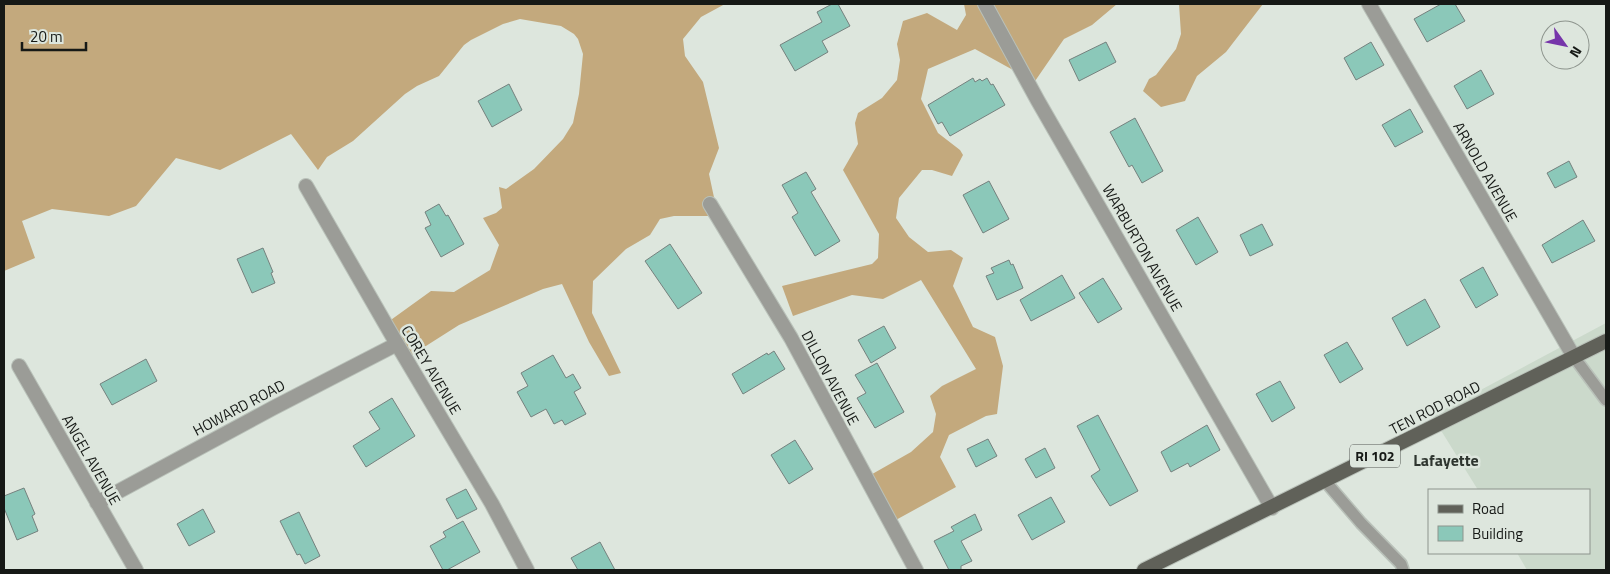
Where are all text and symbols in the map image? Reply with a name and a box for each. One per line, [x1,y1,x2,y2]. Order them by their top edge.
scale bar [22,20,86,52]
north arrow [1540,20,1590,70]
text: 20 m [30,25,63,48]
text: N [1565,43,1588,62]
street label: ARNOLD AVENUE [1447,117,1523,226]
street label: WARBURTON AVENUE [1097,180,1188,316]
street label: COREY AVENUE [396,321,467,419]
street label: DILLON AVENUE [796,326,865,429]
street label: HOWARD ROAD [188,374,289,442]
street label: TEN ROD ROAD [1385,375,1484,440]
street label: ANGEL AVENUE [56,410,127,509]
road number: RI 102 [1350,444,1400,468]
district label: Lafayette [1413,448,1479,472]
legend [1428,489,1590,554]
text: Road [1472,497,1504,520]
text: Building [1472,522,1523,545]

